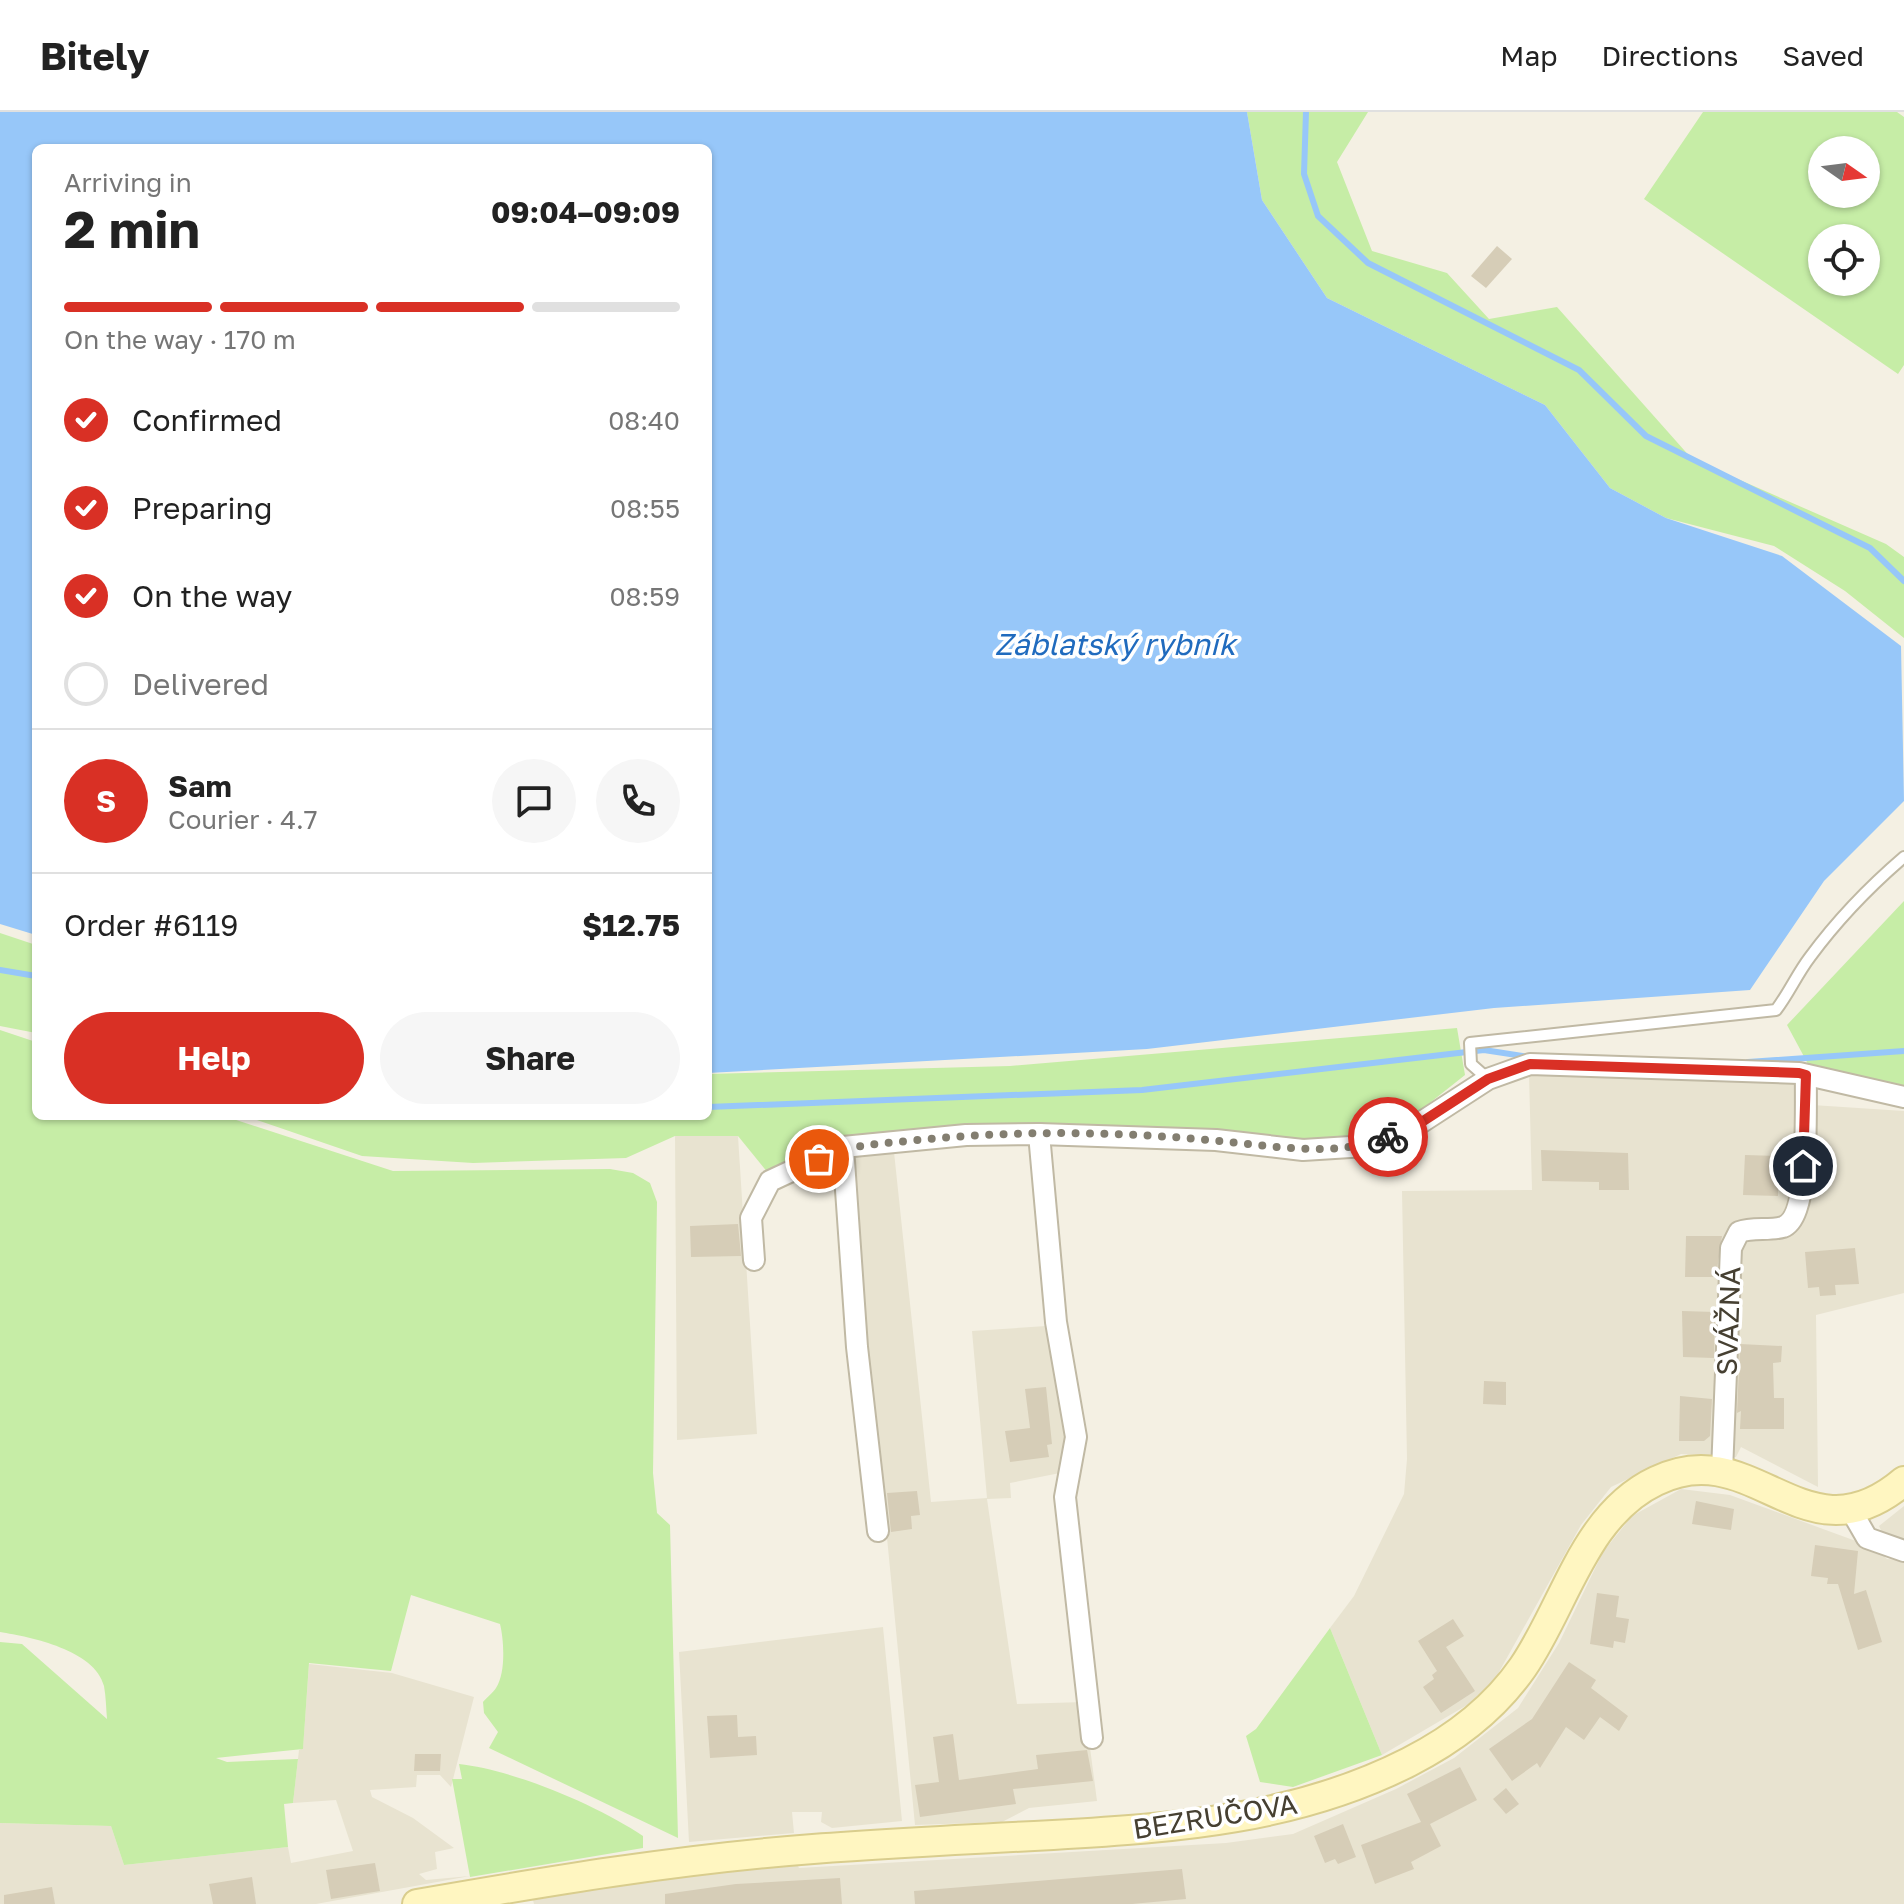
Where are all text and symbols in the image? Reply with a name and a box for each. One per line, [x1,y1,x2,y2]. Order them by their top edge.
text: Bitely [40,33,150,78]
text: Map [1500,39,1557,72]
text: Directions [1601,39,1738,72]
text: Saved [1782,39,1864,72]
north arrow [1808,136,1880,208]
map controls [1808,136,1880,296]
text: Arriving in [64,167,192,198]
text: 09:04–09:09 [491,194,680,230]
text: 2 min [64,197,200,259]
button: locate [1808,224,1880,296]
text: On the way · 170 m [64,324,296,355]
icon: check [64,398,108,442]
text: Confirmed [132,402,282,438]
text: 08:40 [608,405,680,436]
icon: check [64,486,108,530]
text: Preparing [132,490,273,526]
text: 08:55 [610,493,680,524]
icon: check [64,574,108,618]
text: On the way [132,578,292,614]
text: 08:59 [609,581,680,612]
water label: Záblatský rybník [995,626,1239,662]
text: Delivered [132,666,269,702]
button: chat [492,759,576,843]
button: phone [596,759,680,843]
text: Sam [168,768,232,804]
text: S [96,783,116,819]
text: Courier · 4.7 [168,804,318,835]
text: Order #6119 [64,907,238,943]
text: $12.75 [582,907,680,943]
button: Help [64,1012,364,1104]
button: Share [380,1012,680,1104]
courier [1348,1097,1428,1177]
icon: bike [1366,1115,1410,1159]
pin [785,1125,853,1193]
pin [1769,1132,1837,1200]
icon: bag [797,1137,841,1181]
icon: home [1781,1144,1825,1188]
street label: SVÁŽNÁ [1710,1266,1746,1376]
street label: BEZRUČOVA [1130,1787,1300,1845]

